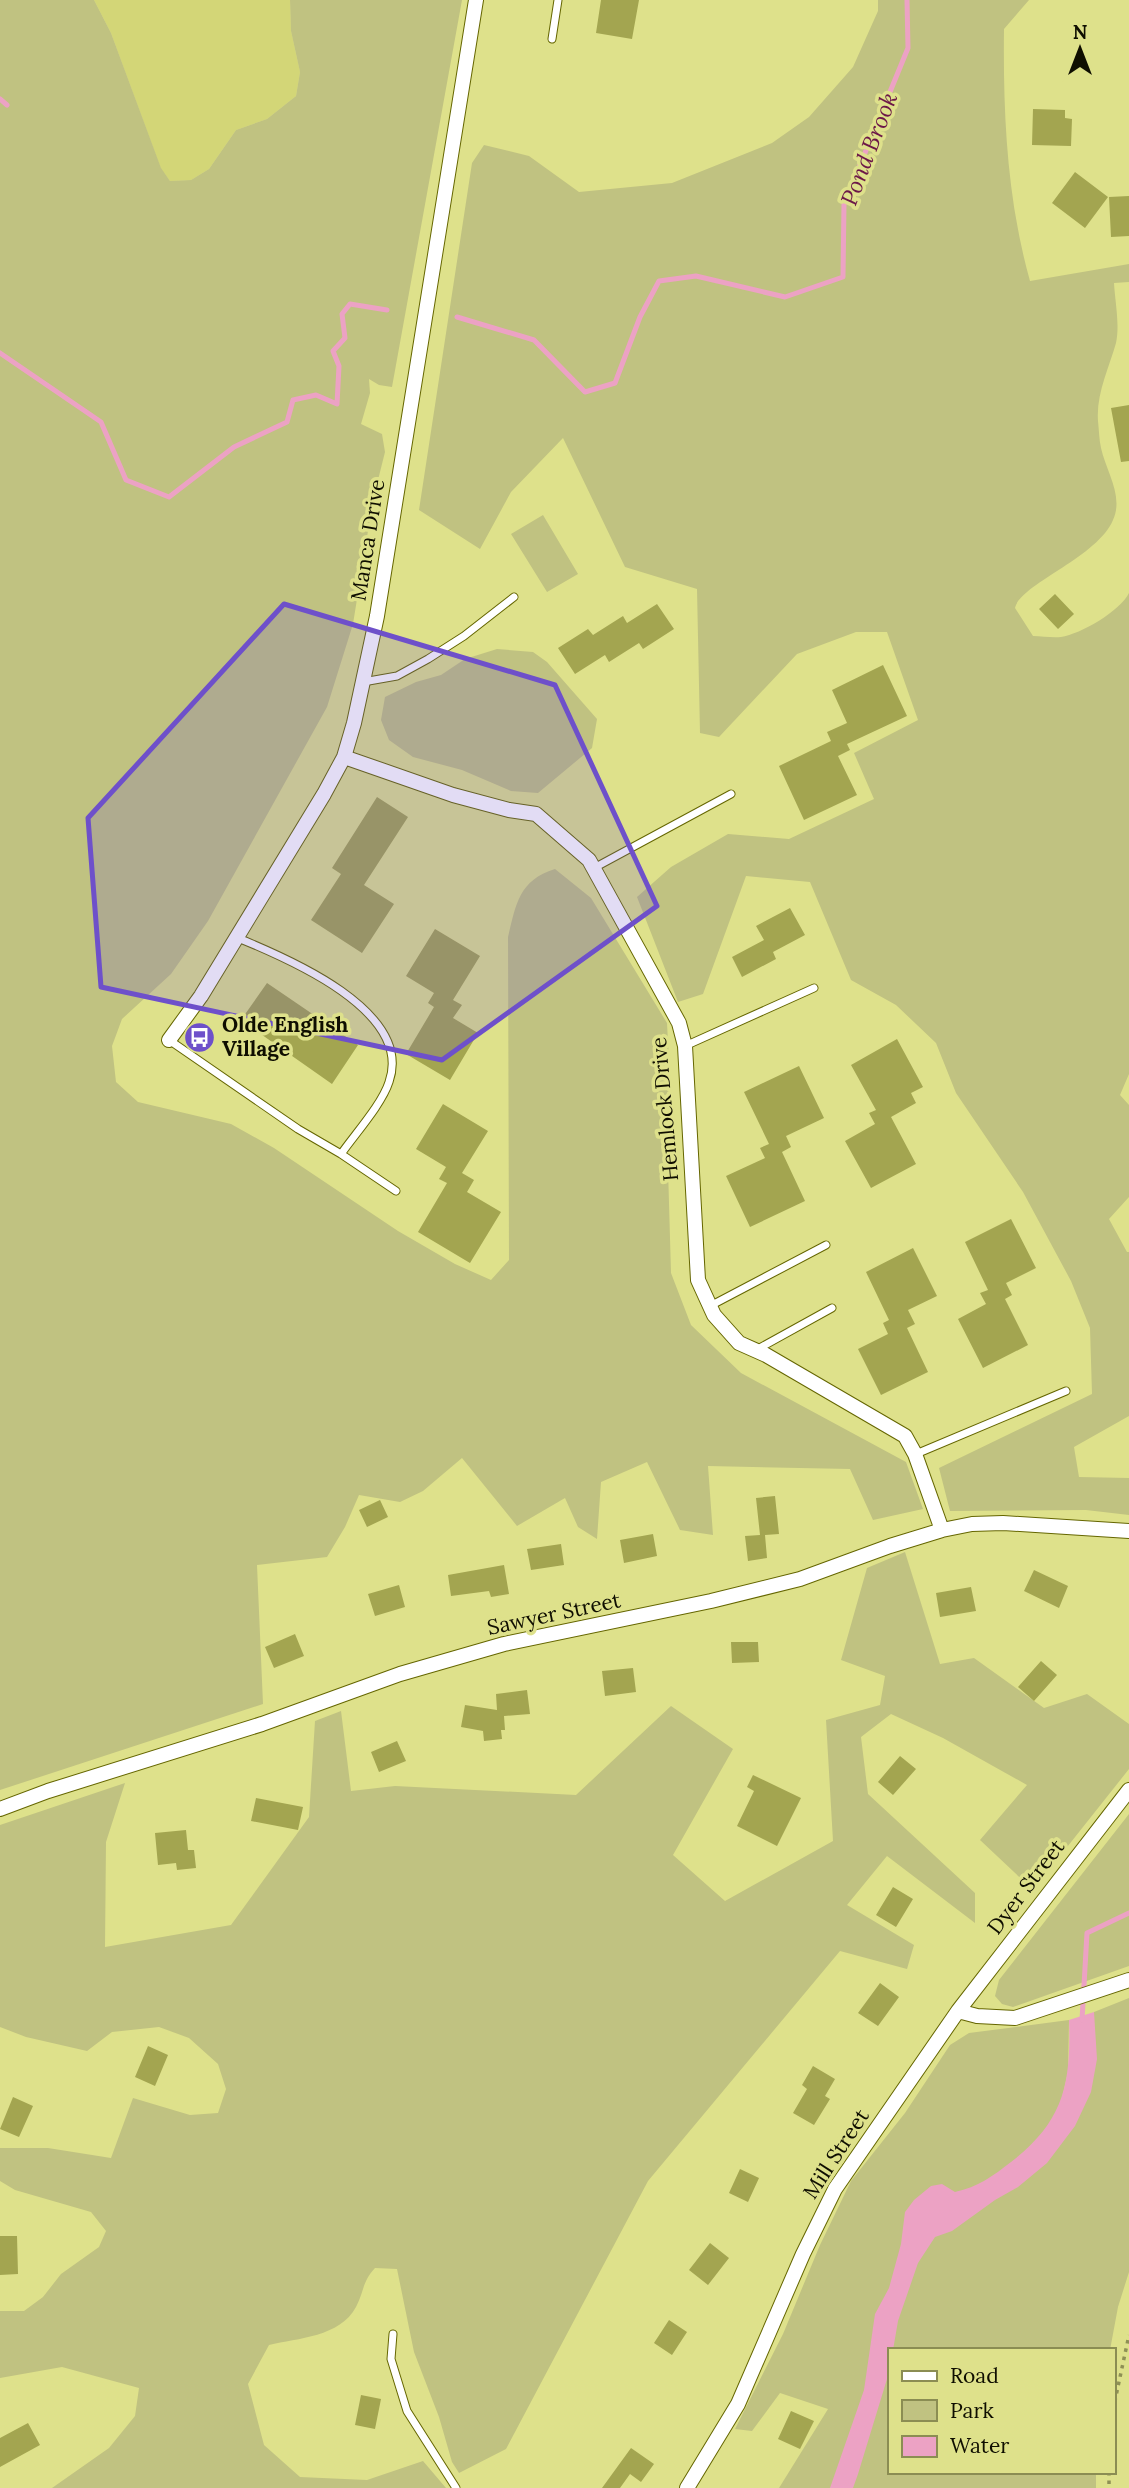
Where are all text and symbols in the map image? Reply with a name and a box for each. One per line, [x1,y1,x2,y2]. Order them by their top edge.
north arrow [1045,14,1115,84]
text: N [1073,20,1088,44]
water label: Pond Brook [834,88,903,209]
street label: Manca Drive [345,477,390,603]
place label: Olde English Village [222,1011,348,1062]
bus stop icon: Olde English Village [182,1020,216,1054]
street label: Hemlock Drive [645,1036,684,1182]
street label: Sawyer Street [485,1586,624,1641]
street label: Dyer Street [981,1833,1071,1940]
street label: Mill Street [797,2103,875,2204]
legend [888,2348,1115,2474]
text: Road [950,2362,999,2389]
text: Park [950,2397,994,2424]
text: Water [950,2432,1009,2459]

